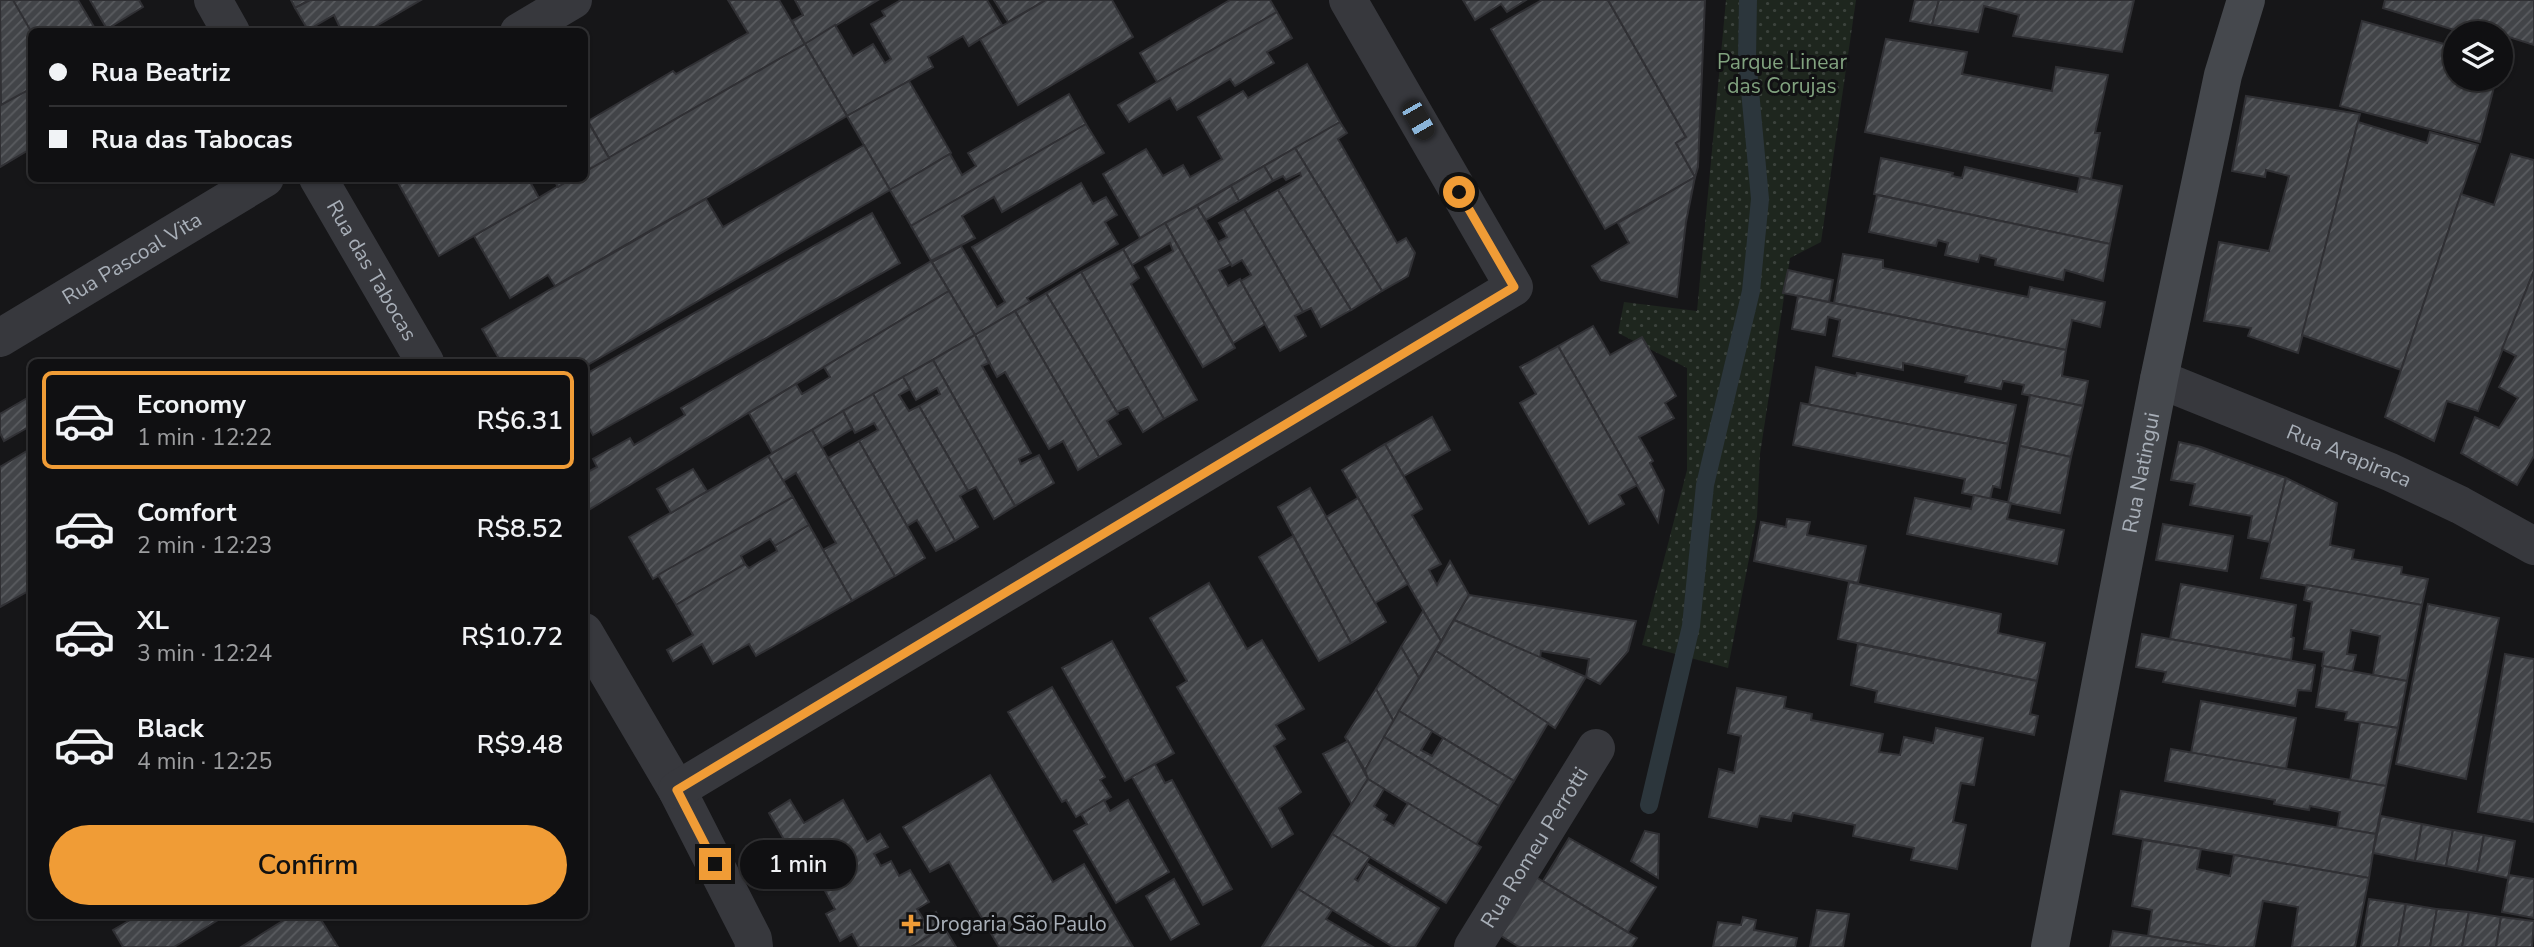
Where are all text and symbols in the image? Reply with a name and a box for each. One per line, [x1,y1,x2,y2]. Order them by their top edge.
map controls [2443,21,2513,91]
button: layers [2443,21,2513,91]
park label: Parque Linear das Corujas [1717,48,1847,100]
text: Rua Beatriz [91,55,230,90]
car [1399,97,1438,143]
text: Rua das Tabocas [91,122,293,157]
route start [1443,176,1475,208]
street label: Rua das Tabocas [320,195,424,346]
street label: Rua Pascoal Vita [57,206,207,311]
text: Economy [137,387,246,422]
icon: car [53,389,116,452]
text: R$6.31 [477,403,563,438]
street label: Rua Natingui [2116,410,2166,535]
street label: Rua Arapiraca [2282,418,2416,494]
text: 1 min · 12:22 [137,422,272,453]
text: Comfort [137,495,237,530]
icon: car [53,497,116,560]
text: R$8.52 [477,511,563,546]
text: 2 min · 12:23 [137,530,272,561]
text: XL [137,603,169,638]
icon: car [53,605,116,668]
text: R$10.72 [461,619,563,654]
text: 3 min · 12:24 [137,638,272,669]
text: Black [137,711,204,746]
icon: car [53,713,116,776]
text: R$9.48 [477,727,563,762]
text: 4 min · 12:25 [137,746,272,777]
street label: Rua Romeu Perrotti [1474,762,1595,933]
button: Confirm [49,825,567,905]
callout: 1 min [740,840,855,888]
route end [699,848,731,880]
text: 1 min [769,849,827,880]
place label: Drogaria São Paulo [925,910,1107,938]
marker: Drogaria São Paulo [903,916,919,932]

